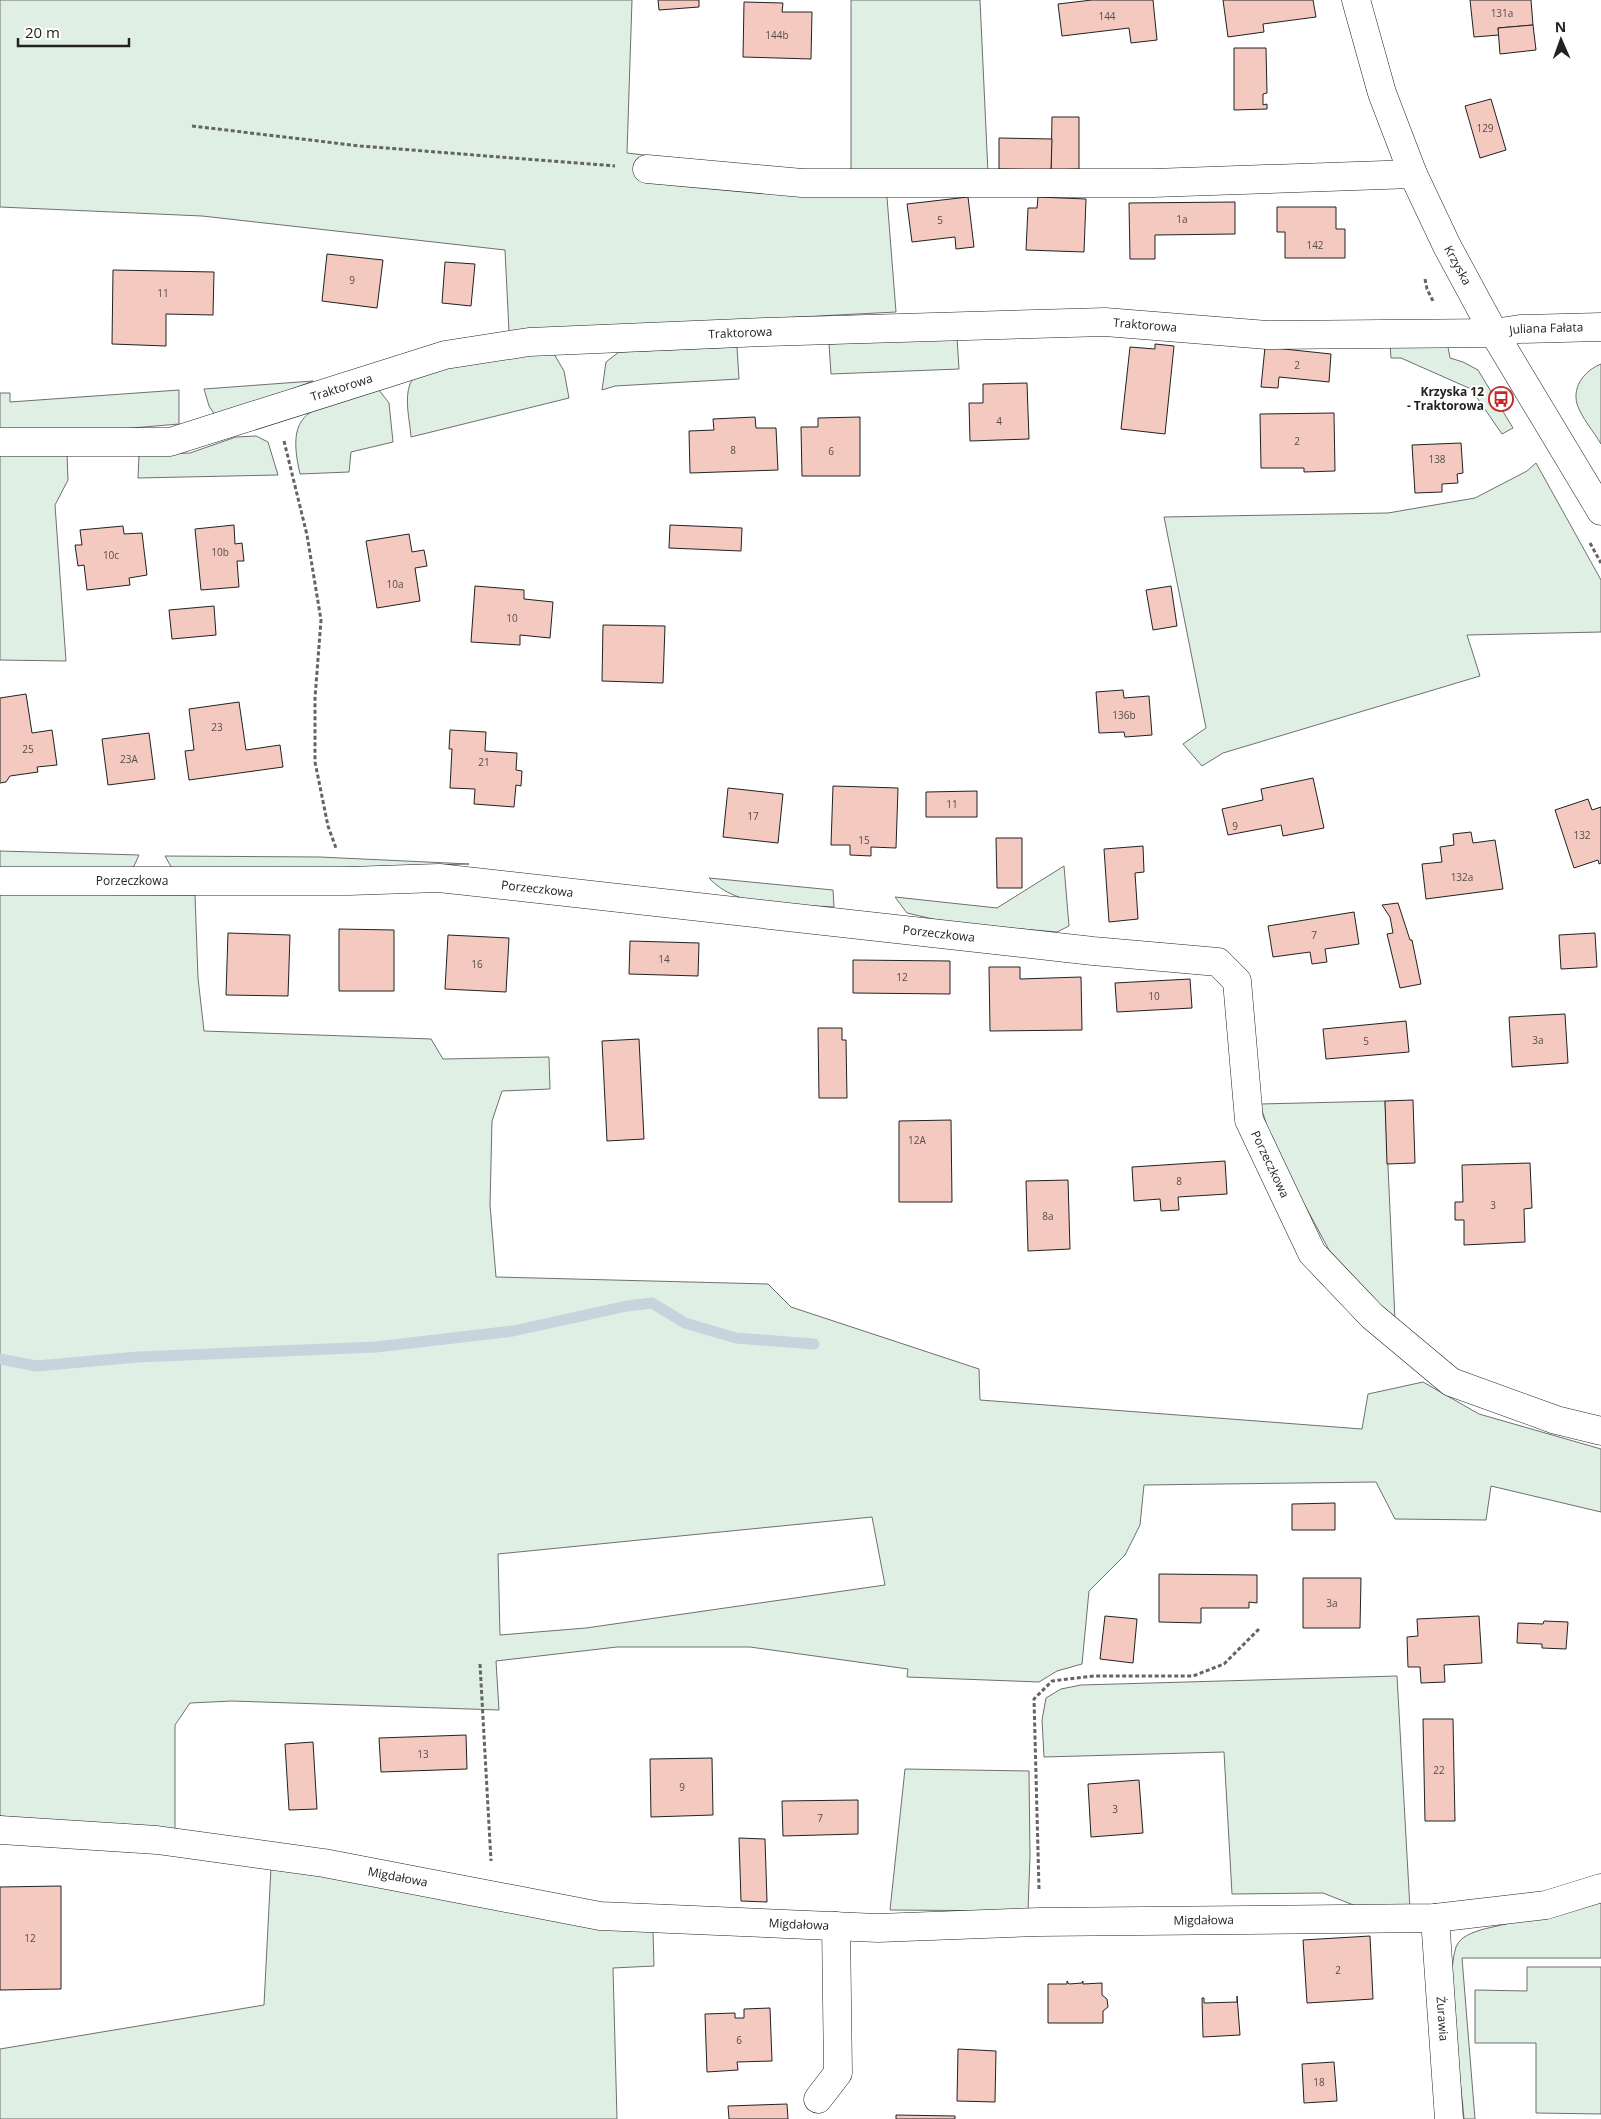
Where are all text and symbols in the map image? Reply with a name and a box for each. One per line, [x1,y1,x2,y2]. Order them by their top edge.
house number: 131a [1491,6,1513,20]
house number: 144 [1098,9,1116,23]
scale bar [18,15,129,47]
north arrow [1536,15,1586,65]
text: N [1555,17,1567,36]
text: 20 m [25,22,60,42]
house number: 144b [765,28,789,42]
house number: 129 [1476,121,1494,135]
house number: 1a [1176,212,1188,226]
house number: 5 [937,213,943,227]
house number: 142 [1306,238,1324,252]
street label: Krzyska [1440,242,1476,288]
house number: 9 [349,273,355,287]
house number: 11 [157,286,169,300]
street label: Traktorowa [1112,314,1178,336]
street label: Juliana Fałata [1507,318,1584,339]
street label: Traktorowa [708,323,773,342]
house number: 2 [1294,358,1300,372]
street label: Traktorowa [308,369,375,405]
place label: Krzyska 12 - Traktorowa [1407,383,1484,414]
bus stop icon: Krzyska 12 - Traktorowa [1488,386,1514,412]
house number: 4 [996,414,1002,428]
house number: 2 [1294,434,1300,448]
house number: 8 [730,443,736,457]
house number: 6 [828,444,834,458]
house number: 138 [1428,452,1446,466]
house number: 10b [211,545,229,559]
house number: 10c [103,548,119,562]
house number: 10a [387,577,404,591]
house number: 10 [506,611,518,625]
house number: 136b [1112,708,1136,722]
house number: 23 [211,720,223,734]
house number: 25 [22,742,34,756]
house number: 23A [120,752,139,766]
house number: 21 [478,755,490,769]
house number: 11 [946,797,958,811]
house number: 17 [747,809,759,823]
house number: 9 [1232,819,1238,833]
house number: 132 [1573,828,1591,842]
house number: 15 [858,833,870,847]
house number: 132a [1451,870,1473,884]
street label: Porzeczkowa [96,872,168,889]
street label: Porzeczkowa [500,876,574,901]
street label: Porzeczkowa [902,921,976,946]
house number: 7 [1311,928,1317,942]
house number: 14 [658,952,670,966]
house number: 16 [471,957,483,971]
house number: 12 [896,970,908,984]
house number: 10 [1148,989,1160,1003]
house number: 3a [1532,1033,1544,1047]
house number: 5 [1363,1034,1369,1048]
street label: Porzeczkowa [1247,1128,1294,1201]
house number: 12A [908,1133,927,1147]
house number: 8 [1176,1174,1182,1188]
house number: 3 [1490,1198,1496,1212]
house number: 8a [1042,1209,1054,1223]
house number: 3a [1326,1596,1338,1610]
house number: 13 [417,1747,429,1761]
house number: 22 [1433,1763,1445,1777]
house number: 9 [679,1780,685,1794]
house number: 3 [1112,1802,1118,1816]
house number: 7 [817,1811,823,1825]
street label: Migdałowa [366,1863,429,1891]
street label: Migdałowa [1173,1911,1234,1929]
street label: Migdałowa [768,1914,830,1934]
house number: 12 [24,1931,36,1945]
house number: 2 [1335,1963,1341,1977]
street label: Żurawia [1432,1996,1453,2042]
house number: 6 [736,2033,742,2047]
house number: 18 [1313,2075,1325,2089]

